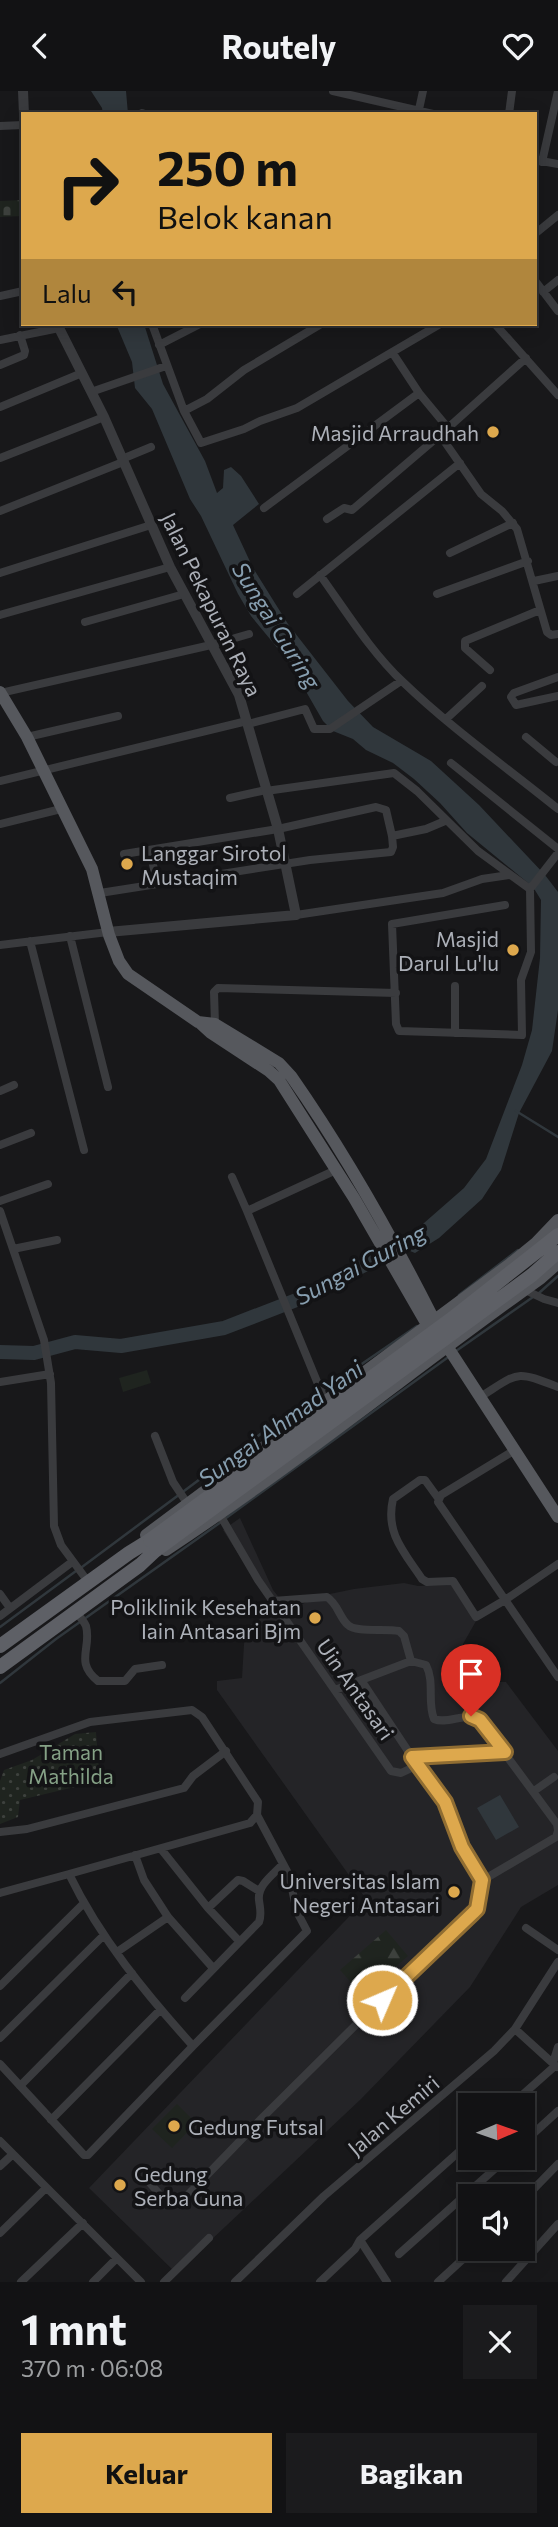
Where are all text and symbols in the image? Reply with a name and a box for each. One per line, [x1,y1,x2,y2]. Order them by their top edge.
text: Routely [222,26,336,66]
icon: back [21,27,59,65]
icon: heart [499,27,537,65]
text: 250 m [157,136,298,196]
icon: right [42,140,133,231]
text: Belok kanan [157,196,333,236]
icon: left [106,273,144,311]
text: Lalu [42,277,92,308]
place label: Masjid Arraudhah [311,420,479,445]
marker: Masjid Arraudhah [485,424,501,440]
street label: Jalan Pekapuran Raya [157,508,267,700]
water label: Sungai Guring [227,556,328,695]
place label: Langgar Sirotol Mustaqim [141,840,287,889]
marker: Langgar Sirotol Mustaqim [119,856,135,872]
place label: Masjid Darul Lu'lu [398,926,499,975]
marker: Masjid Darul Lu'lu [505,942,521,958]
water label: Sungai Guring [290,1217,432,1310]
water label: Sungai Ahmad Yani [192,1353,369,1492]
place label: Poliklinik Kesehatan Iain Antasari Bjm [110,1594,301,1643]
marker: Poliklinik Kesehatan Iain Antasari Bjm [307,1610,323,1626]
street label: Uin Antasari [312,1634,400,1744]
pin [441,1644,501,1716]
icon: arrive [452,1655,490,1693]
park label: Taman Mathilda [28,1739,114,1788]
place label: Universitas Islam Negeri Antasari [280,1868,440,1917]
marker: Universitas Islam Negeri Antasari [446,1884,462,1900]
position arrow [345,1963,419,2037]
street label: Jalan Kemiri [342,2070,444,2160]
north arrow [458,2093,536,2170]
map controls [458,2093,535,2261]
place label: Gedung Futsal [188,2114,324,2139]
marker: Gedung Futsal [166,2118,182,2134]
place label: Gedung Serba Guna [134,2161,243,2210]
marker: Gedung Serba Guna [112,2177,128,2193]
button: sound [458,2184,535,2261]
text: 1 mnt [21,2302,127,2354]
button: close [463,2305,537,2379]
text: 370 m · 06:08 [21,2354,163,2382]
button: Keluar [21,2433,272,2513]
button: Bagikan [286,2433,537,2513]

